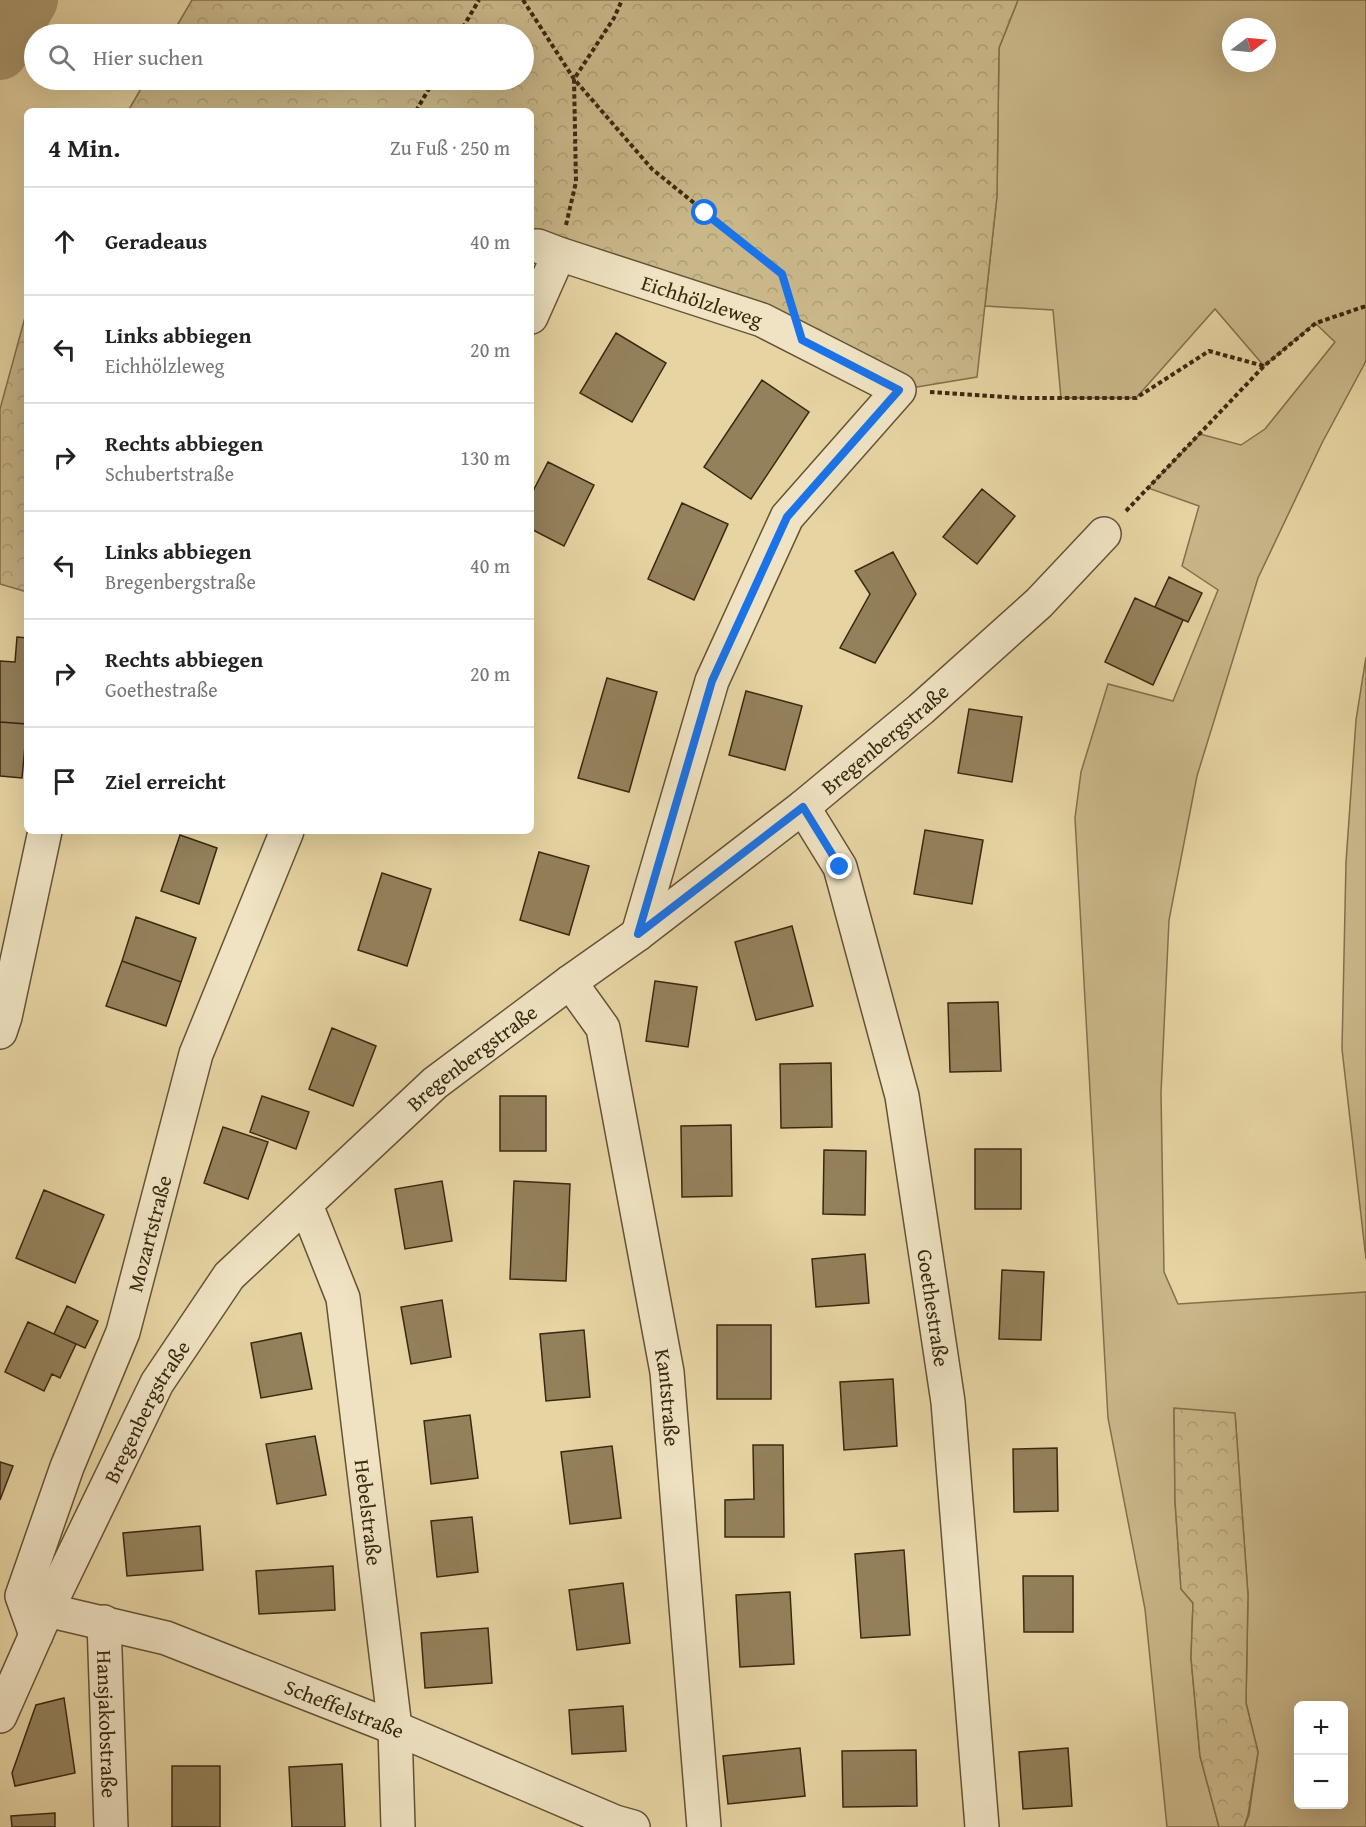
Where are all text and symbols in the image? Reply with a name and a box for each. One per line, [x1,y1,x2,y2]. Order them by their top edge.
north arrow [1222,18,1276,72]
search box [24,24,534,90]
icon: search [45,41,78,74]
text: Hier suchen [93,41,203,73]
text: 4 Min. [48,128,120,167]
text: Zu Fuß · 250 m [390,133,510,162]
route start [691,199,717,225]
icon: ahead [48,225,81,258]
text: Geradeaus [105,225,207,257]
text: 40 m [470,227,510,256]
street label: Eichhölzleweg [638,266,767,335]
text: Links abbiegen [105,319,251,351]
icon: left [48,333,81,366]
text: 20 m [470,335,510,364]
text: Eichhölzleweg [105,351,224,380]
text: Rechts abbiegen [105,427,263,459]
icon: right [48,441,81,474]
text: 130 m [460,443,510,472]
text: Schubertstraße [105,459,234,488]
text: Links abbiegen [105,535,251,567]
icon: left [48,549,81,582]
text: 40 m [470,551,510,580]
text: Bregenbergstraße [105,567,256,596]
text: Rechts abbiegen [105,643,263,675]
icon: right [48,657,81,690]
text: 20 m [470,659,510,688]
text: Goethestraße [105,675,218,704]
street label: Bregenbergstraße [814,676,955,801]
icon: arrive [48,765,81,798]
text: Ziel erreicht [105,765,226,797]
route end [826,853,852,879]
street label: Bregenbergstraße [399,996,543,1118]
street label: Mozartstraße [119,1172,179,1295]
street label: Goethestraße [910,1247,958,1369]
street label: Bregenbergstraße [95,1334,197,1488]
street label: Kantstraße [647,1346,688,1448]
street label: Hebelstraße [347,1457,391,1567]
street label: Hansjakobstraße [89,1650,125,1798]
street label: Scheffelstraße [280,1671,409,1746]
map controls [1294,1701,1348,1809]
button: + [1294,1701,1348,1755]
button: − [1294,1755,1348,1809]

